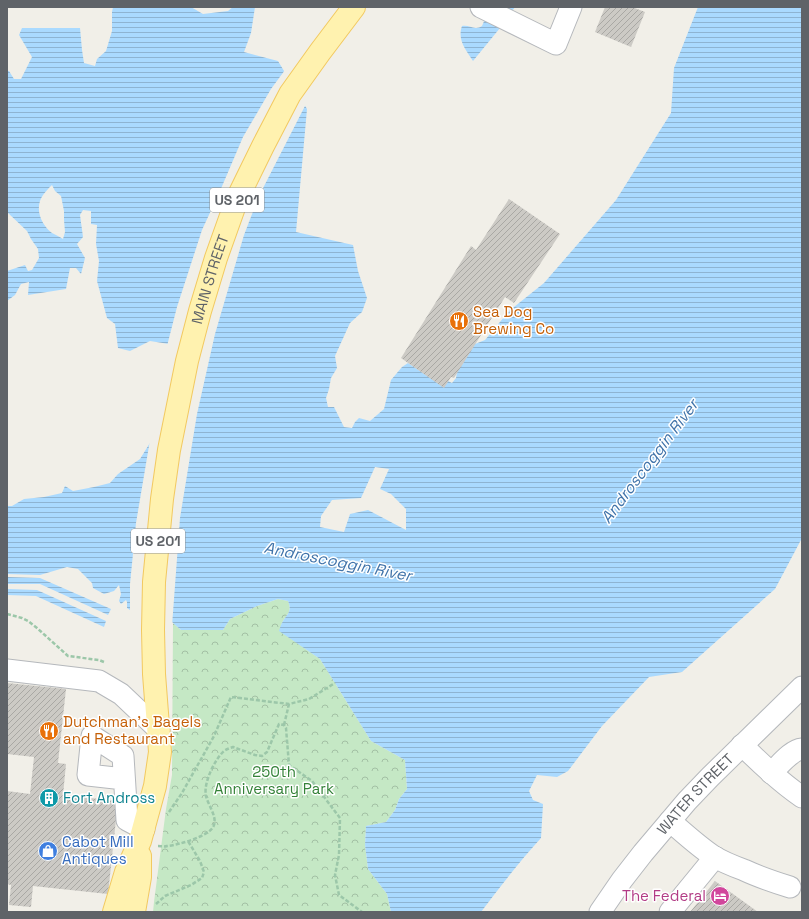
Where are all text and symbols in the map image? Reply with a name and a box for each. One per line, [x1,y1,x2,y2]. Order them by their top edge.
road number: US 201 [210,188,264,212]
street label: MAIN STREET [187,232,233,326]
place label: Sea Dog Brewing Co [473,302,554,338]
restaurant icon: Sea Dog Brewing Co [448,310,470,332]
water label: Androscoggin River [596,394,704,527]
road number: US 201 [131,529,185,553]
water label: Androscoggin River [262,537,415,586]
place label: Dutchman’s Bagels and Restaurant [63,712,201,748]
restaurant icon: Dutchman’s Bagels and Restaurant [38,720,60,742]
street label: WATER STREET [653,749,738,838]
park label: 250th Anniversary Park [214,762,334,798]
building icon: Fort Andross [38,787,60,809]
place label: Fort Andross [63,788,155,807]
place label: Cabot Mill Antiques [62,832,134,868]
shop icon: Cabot Mill Antiques [37,840,59,862]
hotel icon: The Federal [709,885,731,907]
place label: The Federal [622,886,706,905]

